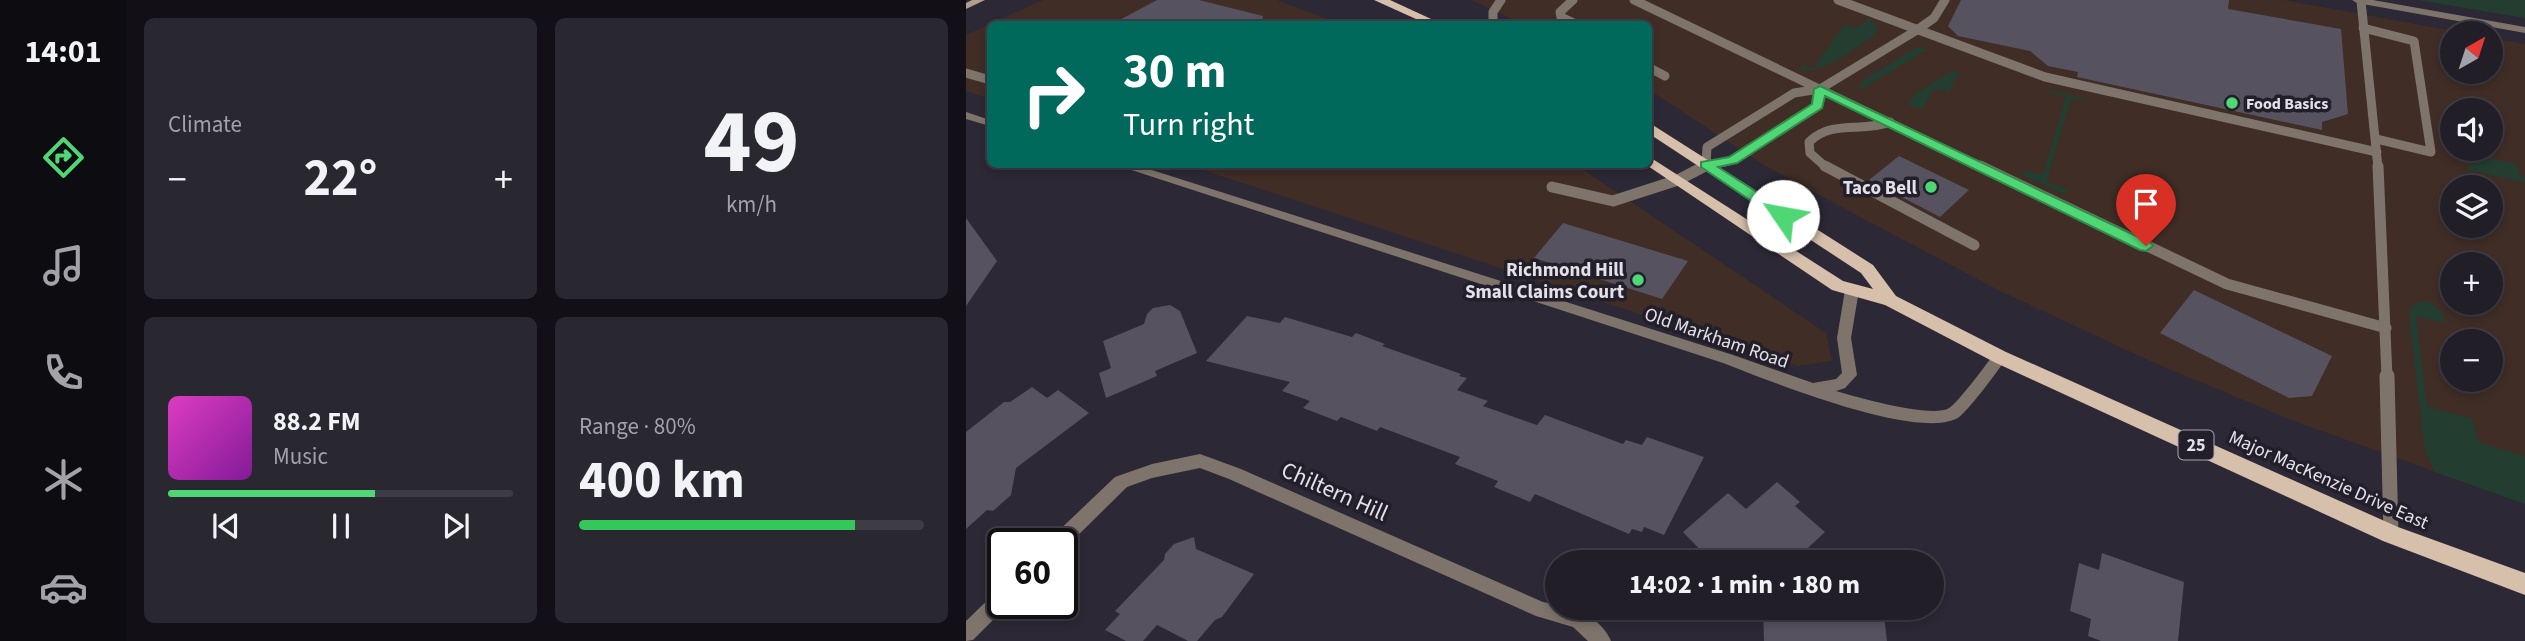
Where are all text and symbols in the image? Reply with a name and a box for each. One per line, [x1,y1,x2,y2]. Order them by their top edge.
north arrow [2440,21,2502,84]
map controls [2440,21,2503,392]
text: 14:01 [24,29,102,75]
text: 30 m [1123,37,1227,107]
icon: right [1008,49,1099,140]
text: 49 [703,78,800,207]
place label: Food Basics [2246,93,2328,115]
marker: Food Basics [2224,95,2240,111]
button: sound [2440,98,2503,161]
text: Turn right [1123,102,1254,148]
text: Climate [168,108,242,141]
icon: directions [39,133,88,182]
text: 22° [304,142,377,216]
text: − [168,153,187,207]
text: + [494,153,513,207]
pin [2116,174,2176,246]
place label: Taco Bell [1843,175,1918,202]
button: layers [2440,175,2503,238]
position arrow [1746,179,1820,253]
marker: Taco Bell [1923,179,1939,195]
icon: arrive [2127,185,2165,223]
text: km/h [726,188,777,221]
icon: music [39,241,88,290]
button: + [2440,252,2503,315]
place label: Richmond Hill Small Claims Court [1465,257,1625,306]
marker: Richmond Hill Small Claims Court [1630,272,1646,288]
street label: Old Markham Road [1641,301,1793,376]
button: − [2440,329,2503,392]
icon: phone [39,348,88,397]
text: 88.2 FM [273,403,361,440]
text: Range · 80% [579,410,696,443]
street label: Major MacKenzie Drive East [2224,424,2433,537]
road number: 25 [2178,430,2214,460]
text: Music [273,440,328,473]
text: 400 km [579,444,745,518]
street label: Chiltern Hill [1276,453,1393,530]
icon: climate [39,455,88,504]
icon: previous [207,507,245,545]
icon: pause [322,507,360,545]
icon: next [437,507,475,545]
speed limit sign: 60 [987,528,1078,619]
icon: car [39,563,88,612]
text: 14:02 · 1 min · 180 m [1629,566,1860,603]

